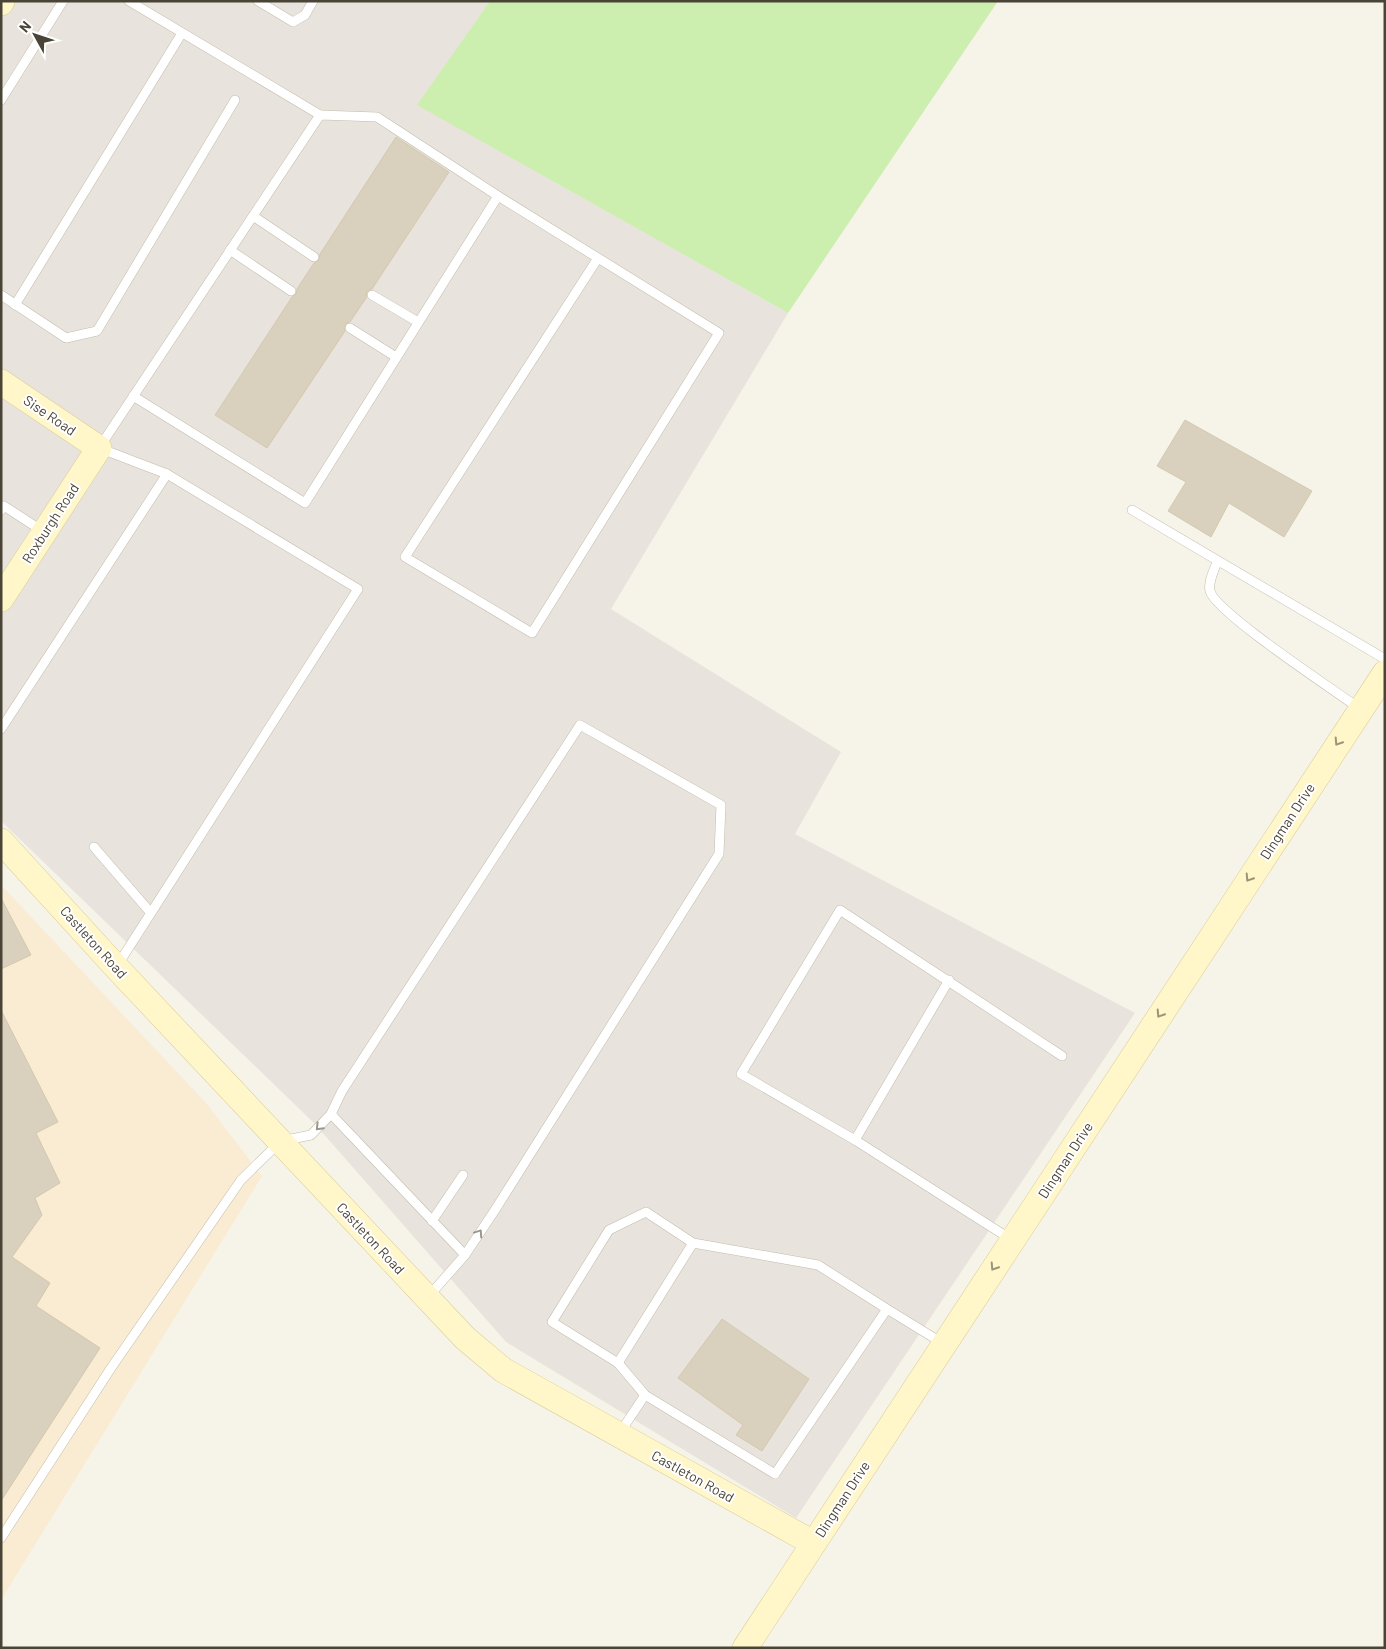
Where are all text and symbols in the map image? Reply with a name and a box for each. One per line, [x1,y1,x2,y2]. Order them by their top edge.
north arrow [10,10,60,60]
text: N [15,17,34,35]
street label: Sise Road [20,391,80,439]
street label: Roxburgh Road [18,480,82,566]
one-way arrow [1335,737,1345,746]
street label: Dingman Drive [1256,780,1318,862]
one-way arrow [1246,873,1256,882]
street label: Castleton Road [57,902,131,982]
one-way arrow [1157,1009,1167,1018]
street label: Dingman Drive [1034,1119,1096,1201]
one-way arrow [316,1121,325,1130]
street label: Castleton Road [333,1199,409,1277]
one-way arrow [473,1230,482,1239]
one-way arrow [991,1261,1000,1271]
street label: Castleton Road [649,1446,737,1506]
street label: Dingman Drive [811,1458,873,1540]

